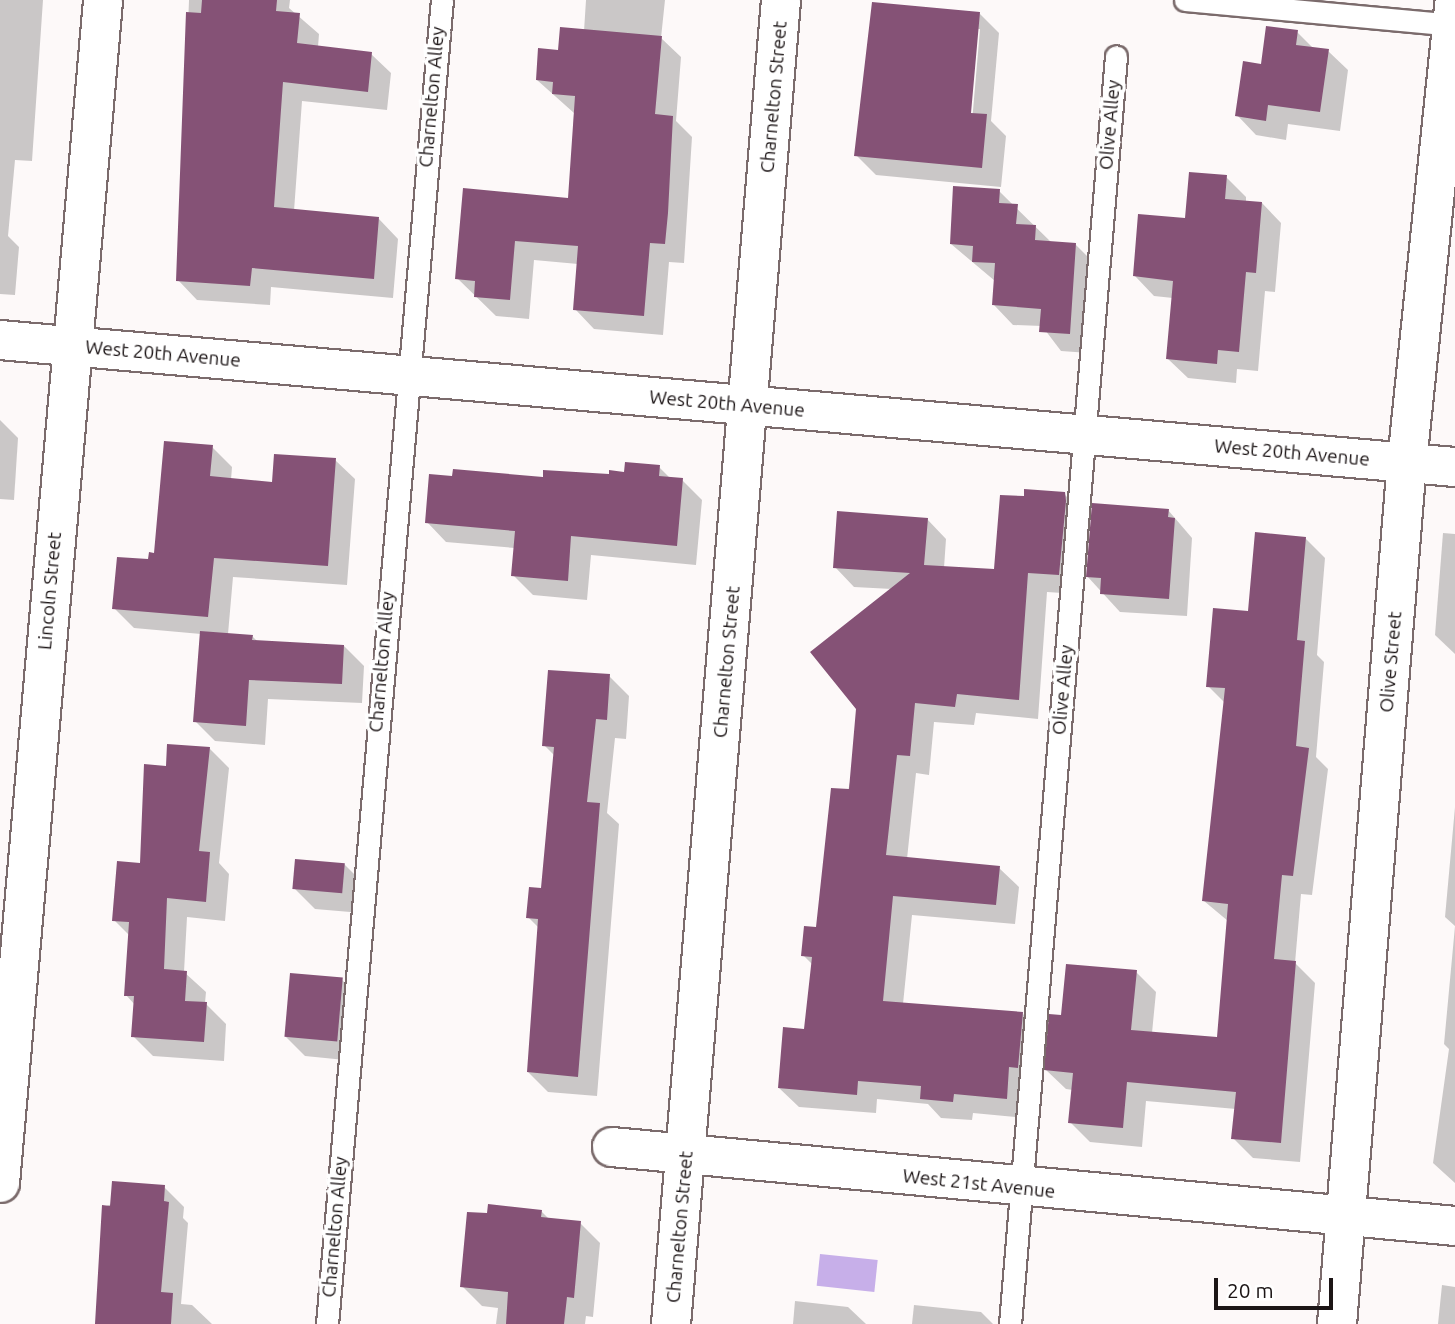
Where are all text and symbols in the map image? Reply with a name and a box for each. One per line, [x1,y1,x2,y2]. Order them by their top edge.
street label: Charnelton Street [756,20,792,174]
street label: Charnelton Alley [414,26,450,168]
street label: Olive Alley [1095,79,1125,171]
street label: West 20th Avenue [84,336,242,372]
street label: West 20th Avenue [648,386,806,422]
street label: West 20th Avenue [1213,435,1371,471]
street label: Lincoln Street [33,531,67,651]
street label: Charnelton Street [709,585,745,739]
street label: Charnelton Alley [364,591,400,733]
street label: Olive Street [1375,610,1407,714]
street label: Olive Alley [1048,644,1078,736]
street label: Charnelton Street [662,1150,698,1304]
street label: Charnelton Alley [317,1156,353,1298]
street label: West 21st Avenue [902,1165,1056,1203]
scale bar [1217,1264,1336,1308]
text: 20 m [1227,1278,1274,1302]

